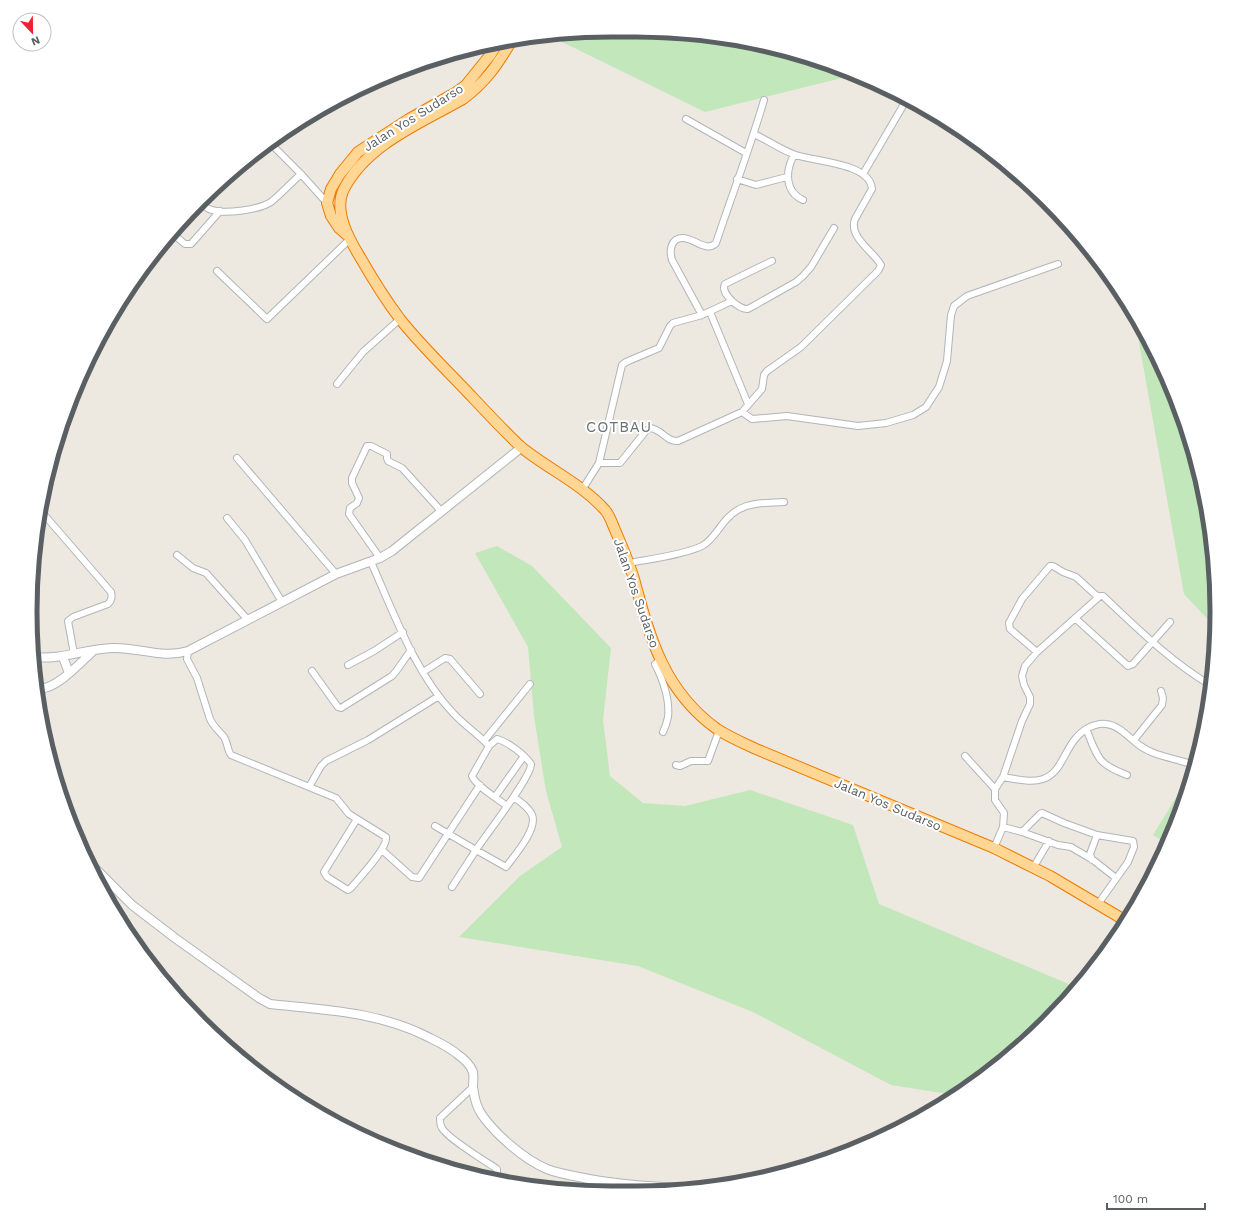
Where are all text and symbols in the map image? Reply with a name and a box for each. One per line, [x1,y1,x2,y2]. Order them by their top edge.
north arrow [12,12,52,52]
text: N [29,33,42,48]
street label: Jalan Yos Sudarso [361,81,466,154]
district label: COTBAU [586,418,652,436]
street label: Jalan Yos Sudarso [611,536,662,650]
street label: Jalan Yos Sudarso [832,775,944,834]
scale bar [1107,1185,1205,1211]
text: 100 m [1113,1192,1148,1206]

